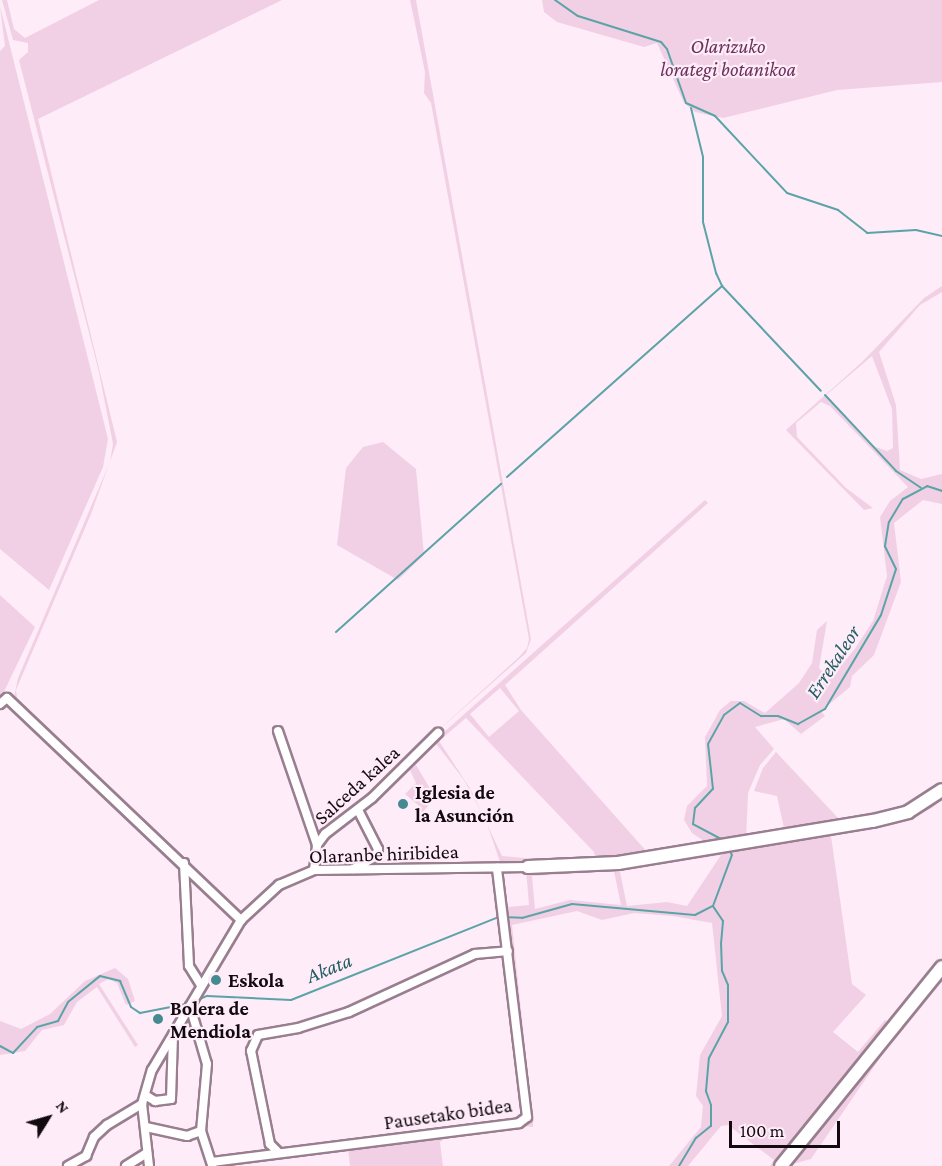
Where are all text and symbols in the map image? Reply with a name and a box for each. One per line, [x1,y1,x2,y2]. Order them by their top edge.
park label: Olarizuko lorategi botanikoa [660,34,796,81]
water label: Errekaleor [800,621,866,703]
street label: Salceda kalea [309,740,405,830]
place label: Iglesia de la Asunción [415,780,514,827]
marker: Iglesia de la Asunción [396,797,410,811]
street label: Olaranbe hiribidea [309,839,459,869]
water label: Akata [303,948,355,988]
place label: Eskola [228,968,284,992]
marker: Eskola [209,973,223,987]
place label: Bolera de Mendiola [170,996,251,1043]
marker: Bolera de Mendiola [151,1012,165,1026]
north arrow [18,1088,78,1148]
street label: Pausetako bidea [382,1093,514,1135]
text: N [53,1097,73,1116]
scale bar [732,1109,843,1147]
text: 100 m [740,1121,784,1141]

